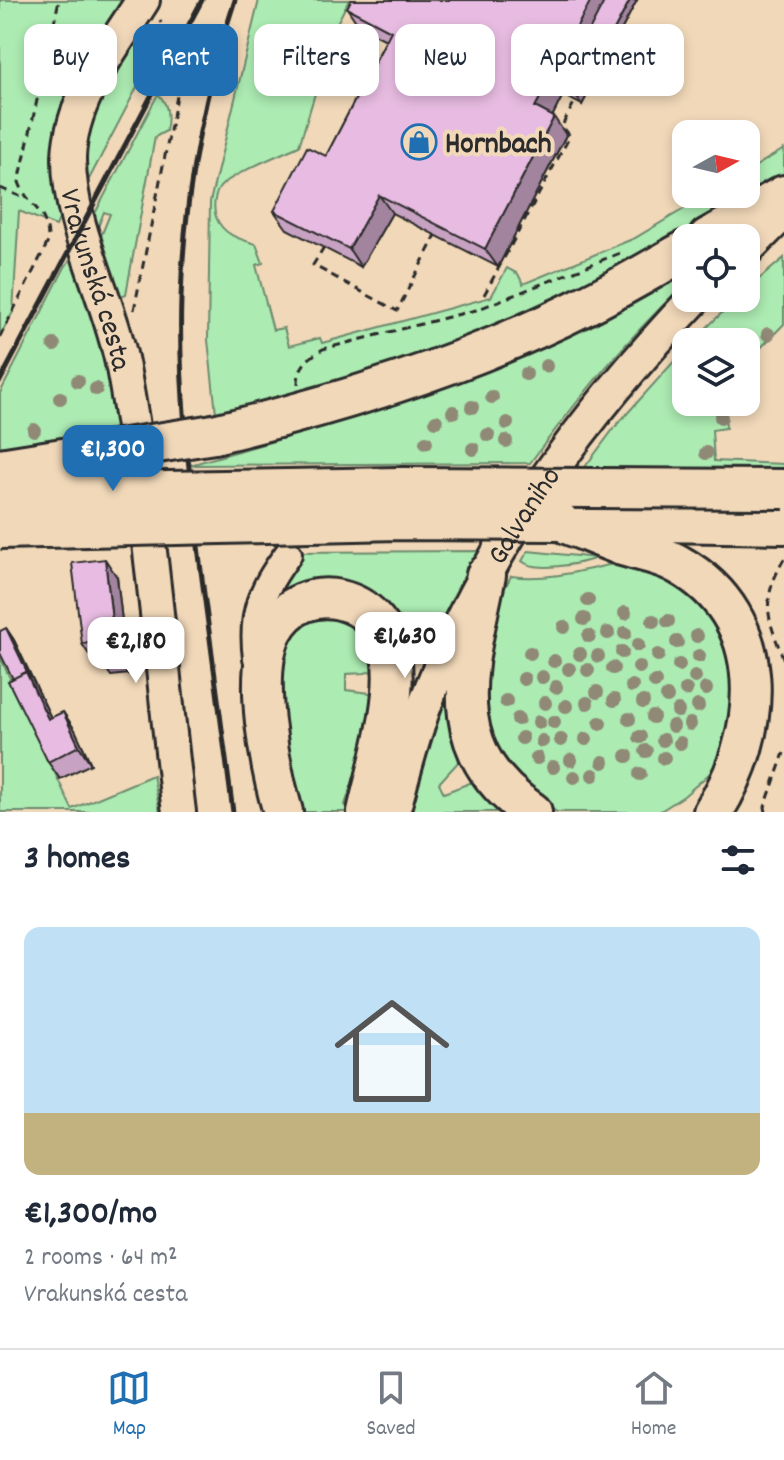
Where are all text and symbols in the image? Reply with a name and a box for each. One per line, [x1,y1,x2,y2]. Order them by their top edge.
chip: Buy [24,24,117,96]
chip: Rent [133,24,238,96]
chip: Filters [254,24,379,96]
chip: New [395,24,495,96]
chip: Apartment [511,24,684,96]
north arrow [672,120,760,208]
map controls [672,120,760,416]
shop icon: Hornbach [400,123,438,161]
place label: Hornbach [445,125,552,168]
street label: Vrakunská cesta [46,186,140,376]
button: locate [672,224,760,312]
button: layers [672,328,760,416]
pin: €1,300 [48,425,178,493]
text: €1,300 [80,432,146,469]
street label: Galvaniho [479,459,574,574]
pin: €1,630 [340,612,470,680]
pin: €2,180 [71,617,201,685]
text: €1,630 [373,619,437,656]
text: €2,180 [105,624,167,661]
text: 3 homes [24,836,130,885]
icon: filters [716,838,760,882]
icon: home [320,979,464,1123]
text: €1,300/mo [24,1191,157,1240]
text: 2 rooms · 64 m² [24,1240,178,1277]
text: Vrakunská cesta [24,1277,187,1314]
tab: Map [107,1366,151,1445]
tab: Saved [366,1366,416,1445]
tab: Home [631,1366,676,1445]

